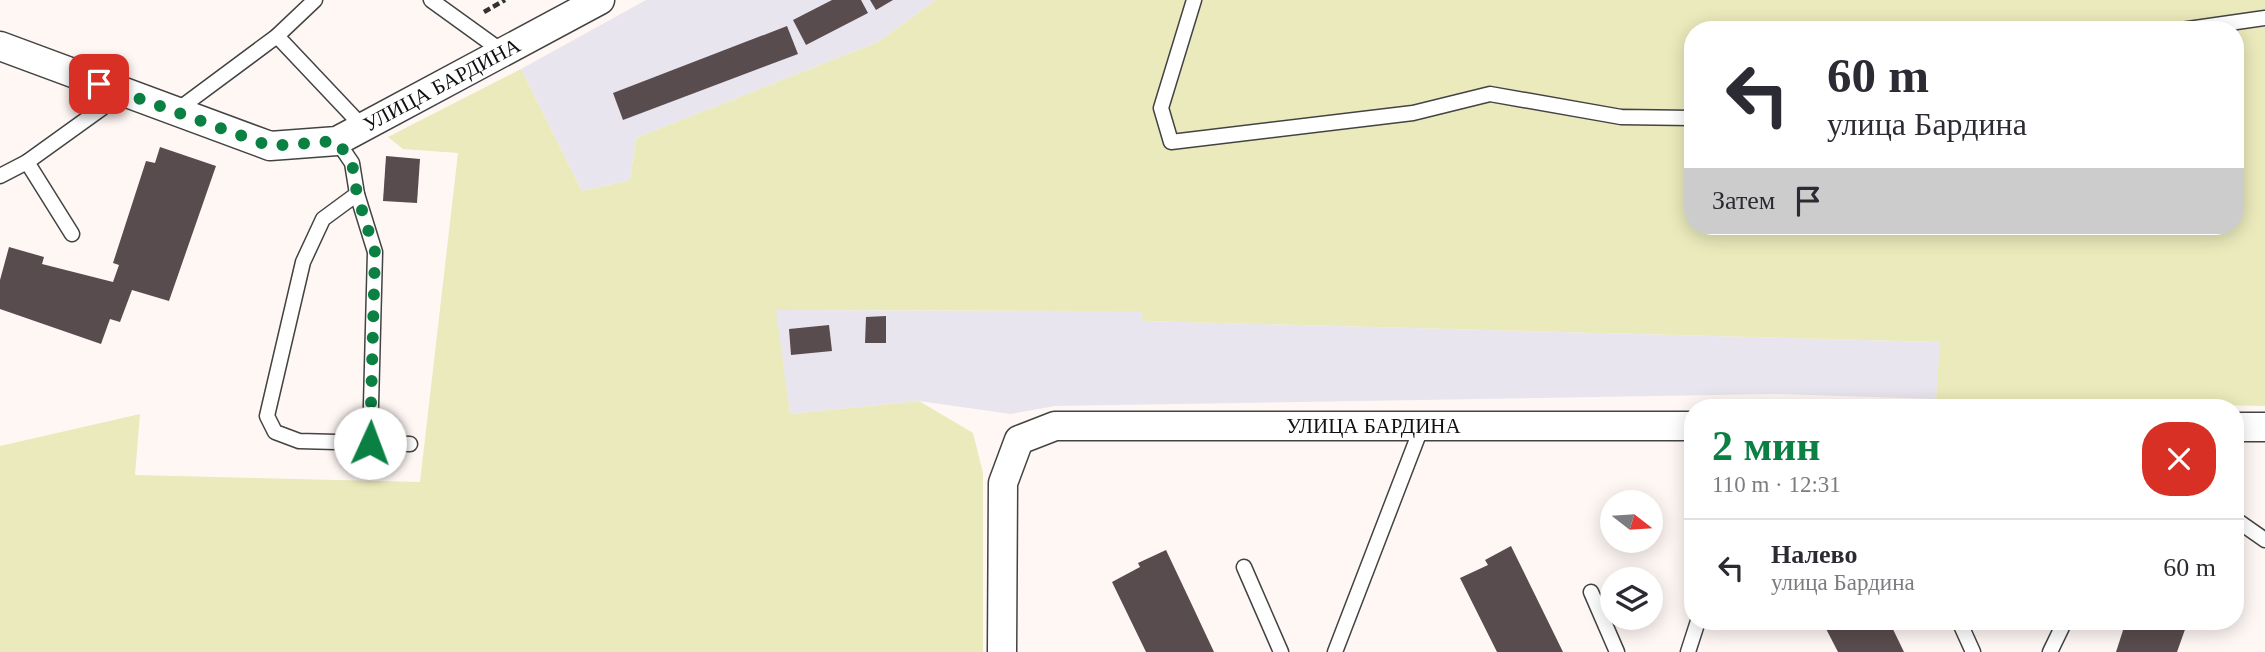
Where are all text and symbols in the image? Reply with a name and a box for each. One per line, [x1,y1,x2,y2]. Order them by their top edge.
street label: УЛИЦА БАРДИНА [359,33,525,137]
text: 60 m [1827,48,1929,103]
icon: left [1712,49,1803,140]
pin [69,54,129,114]
icon: arrive [80,65,118,103]
text: улица Бардина [1827,106,2027,142]
icon: arrive [1789,182,1827,220]
text: Затем [1712,186,1775,215]
position arrow [333,406,407,480]
street label: УЛИЦА БАРДИНА [1286,414,1462,438]
button: close [2142,422,2216,496]
text: 2 мин [1712,423,1821,469]
text: 110 m · 12:31 [1712,472,1841,497]
north arrow [1600,490,1662,553]
map controls [1600,490,1663,630]
text: Налево [1771,540,1857,569]
icon: left [1712,549,1750,587]
text: 60 m [2163,553,2216,582]
button: layers [1600,567,1663,630]
text: улица Бардина [1771,570,1915,595]

